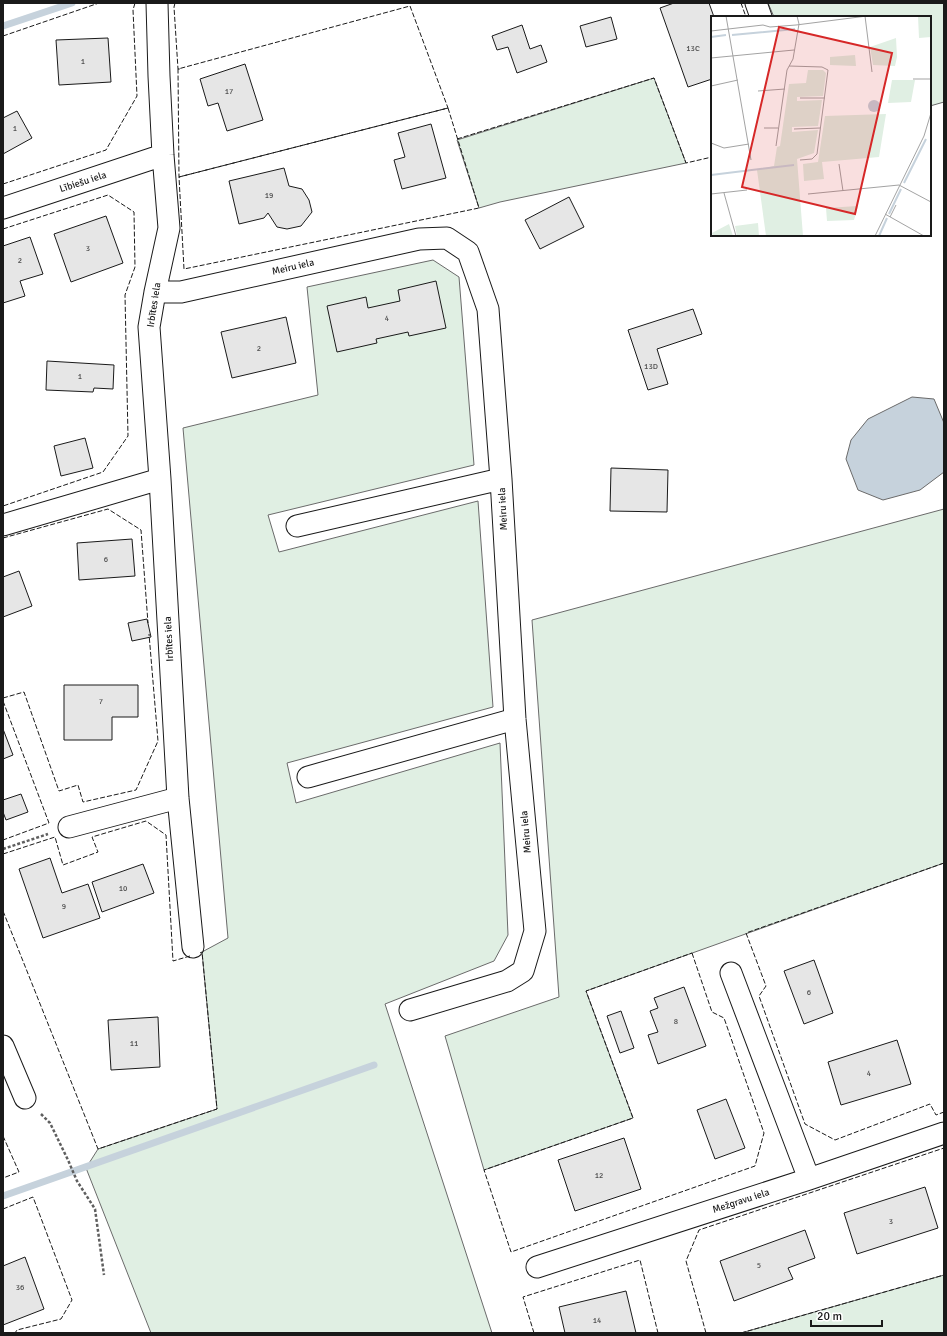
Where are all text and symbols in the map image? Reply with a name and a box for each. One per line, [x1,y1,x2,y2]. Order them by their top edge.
inset map [711,16,931,236]
house number: 13C [686,43,700,53]
house number: 1 [81,56,85,66]
house number: 17 [225,86,233,96]
house number: 1 [13,123,17,133]
street label: Lībiešu iela [58,169,108,195]
house number: 19 [265,190,273,200]
house number: 3 [86,243,90,253]
house number: 2 [18,255,22,265]
street label: Meiru iela [271,256,315,278]
street label: Irbītes iela [145,282,163,328]
house number: 4 [385,313,390,323]
house number: 2 [257,343,261,353]
house number: 13D [644,361,658,371]
house number: 1 [78,371,82,381]
street label: Meiru iela [496,487,510,531]
house number: 6 [104,554,108,564]
street label: Irbītes iela [162,616,176,662]
house number: 7 [99,696,103,706]
street label: Meiru iela [518,810,534,854]
house number: 10 [119,883,127,893]
house number: 9 [62,901,66,911]
house number: 6 [807,987,811,997]
house number: 8 [674,1016,678,1026]
house number: 11 [130,1038,138,1048]
house number: 4 [867,1068,872,1078]
house number: 12 [595,1170,603,1180]
street label: Mežgravu iela [711,1186,771,1216]
house number: 3 [889,1216,893,1226]
house number: 5 [757,1260,761,1270]
house number: 36 [16,1282,24,1292]
scale bar [811,1302,882,1328]
text: 20 m [817,1309,842,1324]
house number: 14 [593,1315,602,1325]

